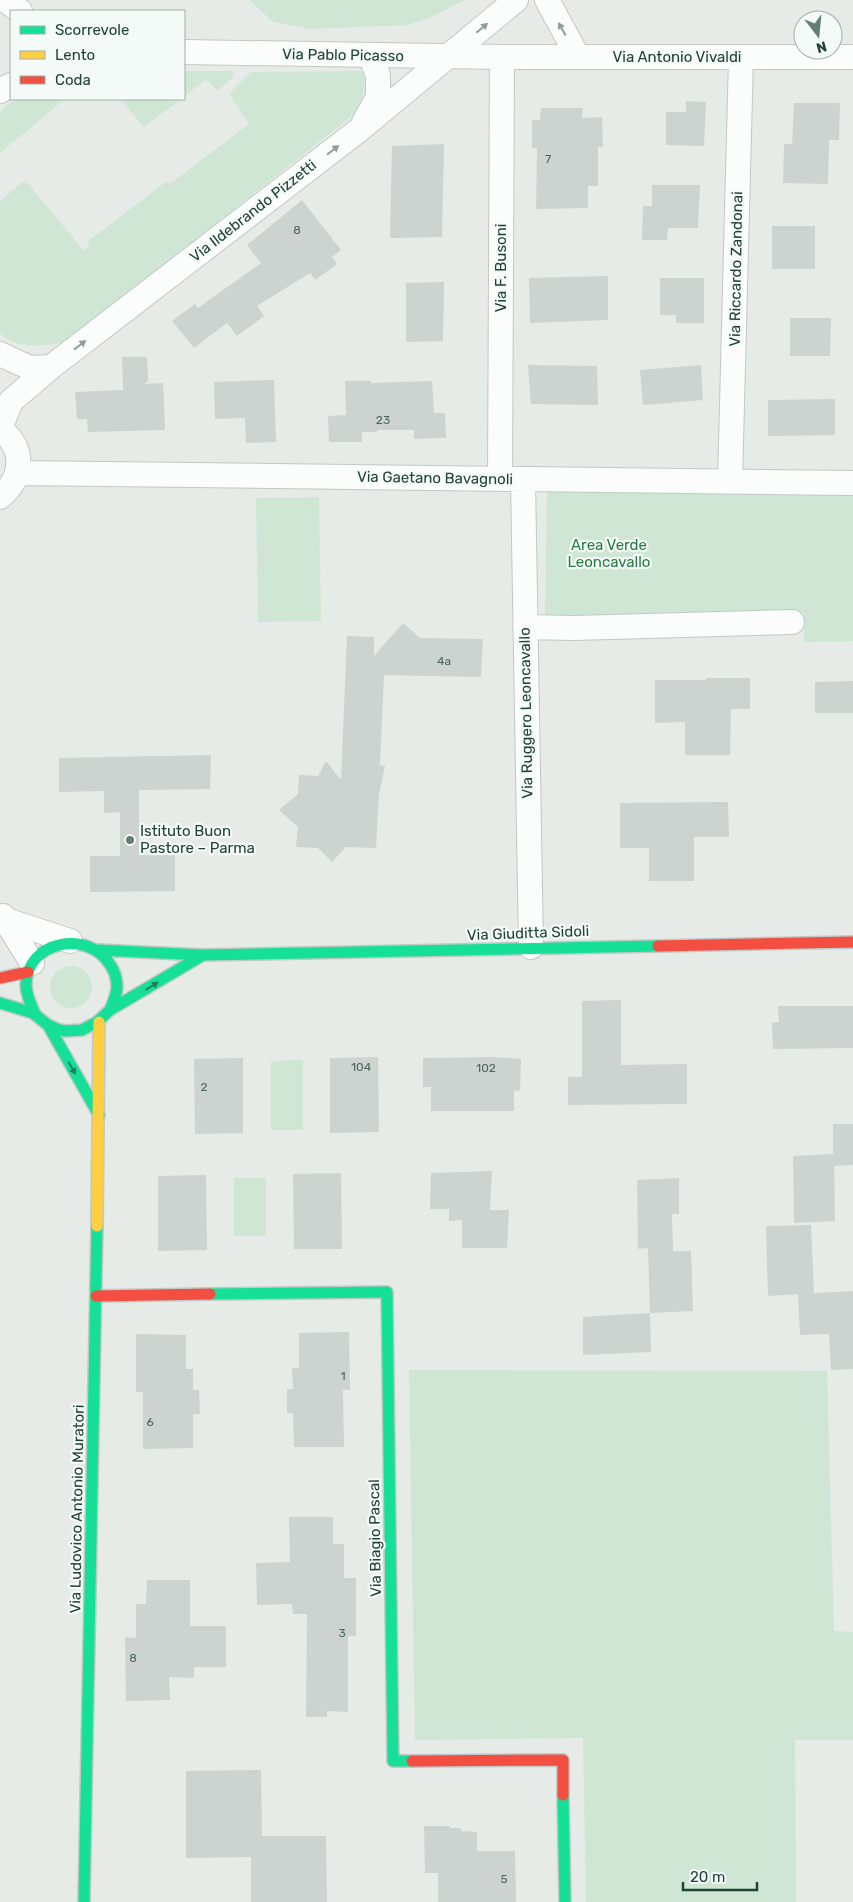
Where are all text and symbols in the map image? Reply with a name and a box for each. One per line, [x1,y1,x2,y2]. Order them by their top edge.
legend [10,10,185,100]
north arrow [793,10,843,60]
text: Scorrevole [55,21,129,39]
one-way arrow [558,22,567,35]
one-way arrow [475,23,488,34]
text: N [814,37,829,57]
street label: Via Pablo Picasso [282,45,404,65]
text: Lento [55,46,95,64]
street label: Via Antonio Vivaldi [613,48,741,66]
text: Coda [55,71,91,89]
one-way arrow [326,144,339,155]
house number: 7 [545,152,551,166]
street label: Via Ildebrando Pizzetti [186,156,320,266]
street label: Via Riccardo Zandonai [726,191,746,347]
house number: 8 [293,223,301,237]
street label: Via F. Busoni [492,224,510,312]
one-way arrow [73,340,87,350]
house number: 23 [376,413,390,427]
street label: Via Gaetano Bavagnoli [357,468,513,488]
park label: Area Verde Leoncavallo [568,536,650,571]
street label: Via Ruggero Leoncavallo [516,627,536,799]
house number: 4a [437,654,451,668]
place label: Istituto Buon Pastore – Parma [140,822,255,857]
marker: Istituto Buon Pastore – Parma [124,834,136,846]
street label: Via Giuditta Sidoli [467,922,589,944]
one-way arrow [145,981,158,990]
one-way arrow [68,1060,76,1075]
house number: 104 [351,1060,372,1074]
house number: 102 [476,1061,496,1075]
house number: 2 [200,1080,208,1094]
house number: 1 [340,1369,346,1383]
street label: Via Ludovico Antonio Muratori [66,1404,88,1614]
house number: 6 [146,1415,154,1429]
street label: Via Biagio Pascal [365,1479,385,1597]
house number: 3 [338,1626,346,1640]
house number: 8 [129,1651,137,1665]
scale bar [683,1860,757,1892]
text: 20 m [690,1868,725,1886]
house number: 5 [500,1872,508,1886]

